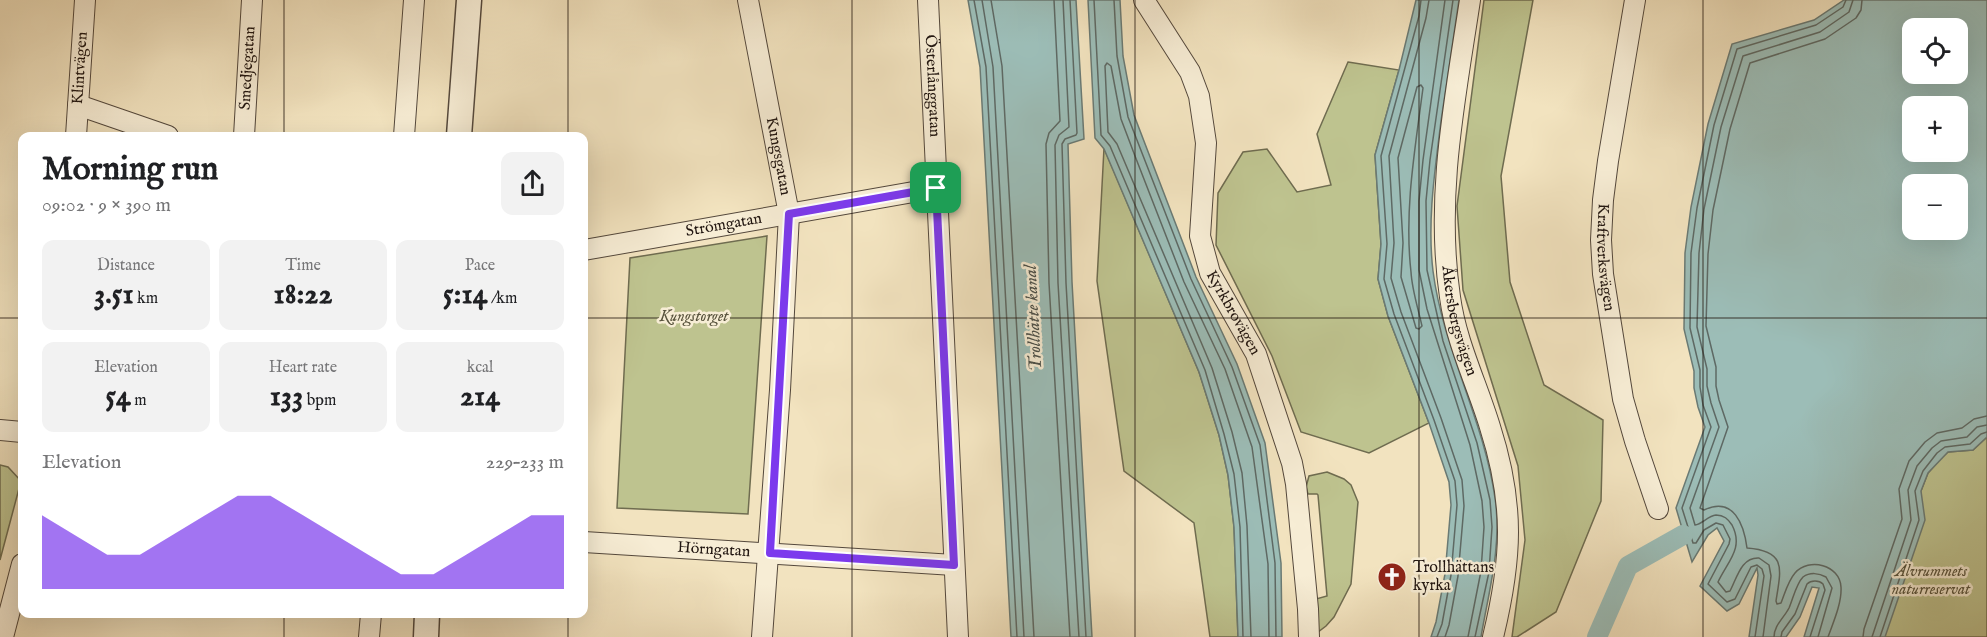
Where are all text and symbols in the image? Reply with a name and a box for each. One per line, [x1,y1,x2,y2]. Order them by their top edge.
map controls [1902,18,1968,240]
button: locate [1902,18,1968,84]
street label: Smedjegatan [236,25,260,111]
street label: Klintvägen [68,31,93,105]
street label: Österlånggatan [920,34,944,138]
button: + [1902,96,1968,162]
street label: Kungsgatan [761,115,795,197]
text: Morning run [42,149,218,191]
button: share [501,152,564,215]
pin [910,162,961,213]
icon: arrive [919,171,952,204]
button: − [1902,174,1968,240]
text: 09:02 · 9 × 390 m [42,193,171,218]
street label: Kraftverksvägen [1591,203,1619,313]
street label: Strömgatan [684,209,764,242]
text: Distance [97,256,155,276]
text: Time [285,256,321,276]
text: Pace [465,256,495,276]
water label: Trollhätte kanal [1020,263,1048,372]
street label: Åkersbergsvägen [1436,264,1481,379]
street label: Kyrkbrovägen [1201,267,1265,359]
text: 3.51 [94,276,134,314]
text: 18:22 [273,276,333,314]
text: 5:14 [443,276,487,314]
text: km [134,289,158,309]
text: /km [487,289,517,309]
park label: Kungstorget [659,307,729,327]
text: Elevation [94,358,158,378]
text: Heart rate [269,358,337,378]
text: kcal [467,358,493,378]
text: 54 [105,378,131,416]
text: 133 [270,378,303,416]
text: 214 [460,378,500,416]
text: m [131,391,147,411]
text: bpm [303,391,336,411]
text: Elevation [42,450,121,475]
text: 229–233 m [486,450,564,475]
street label: Hörngatan [677,538,751,562]
place label: Trollhättans kyrka [1413,558,1494,596]
church icon: Trollhättans kyrka [1376,561,1408,593]
park label: Älvrummets naturreservat [1892,561,1971,600]

